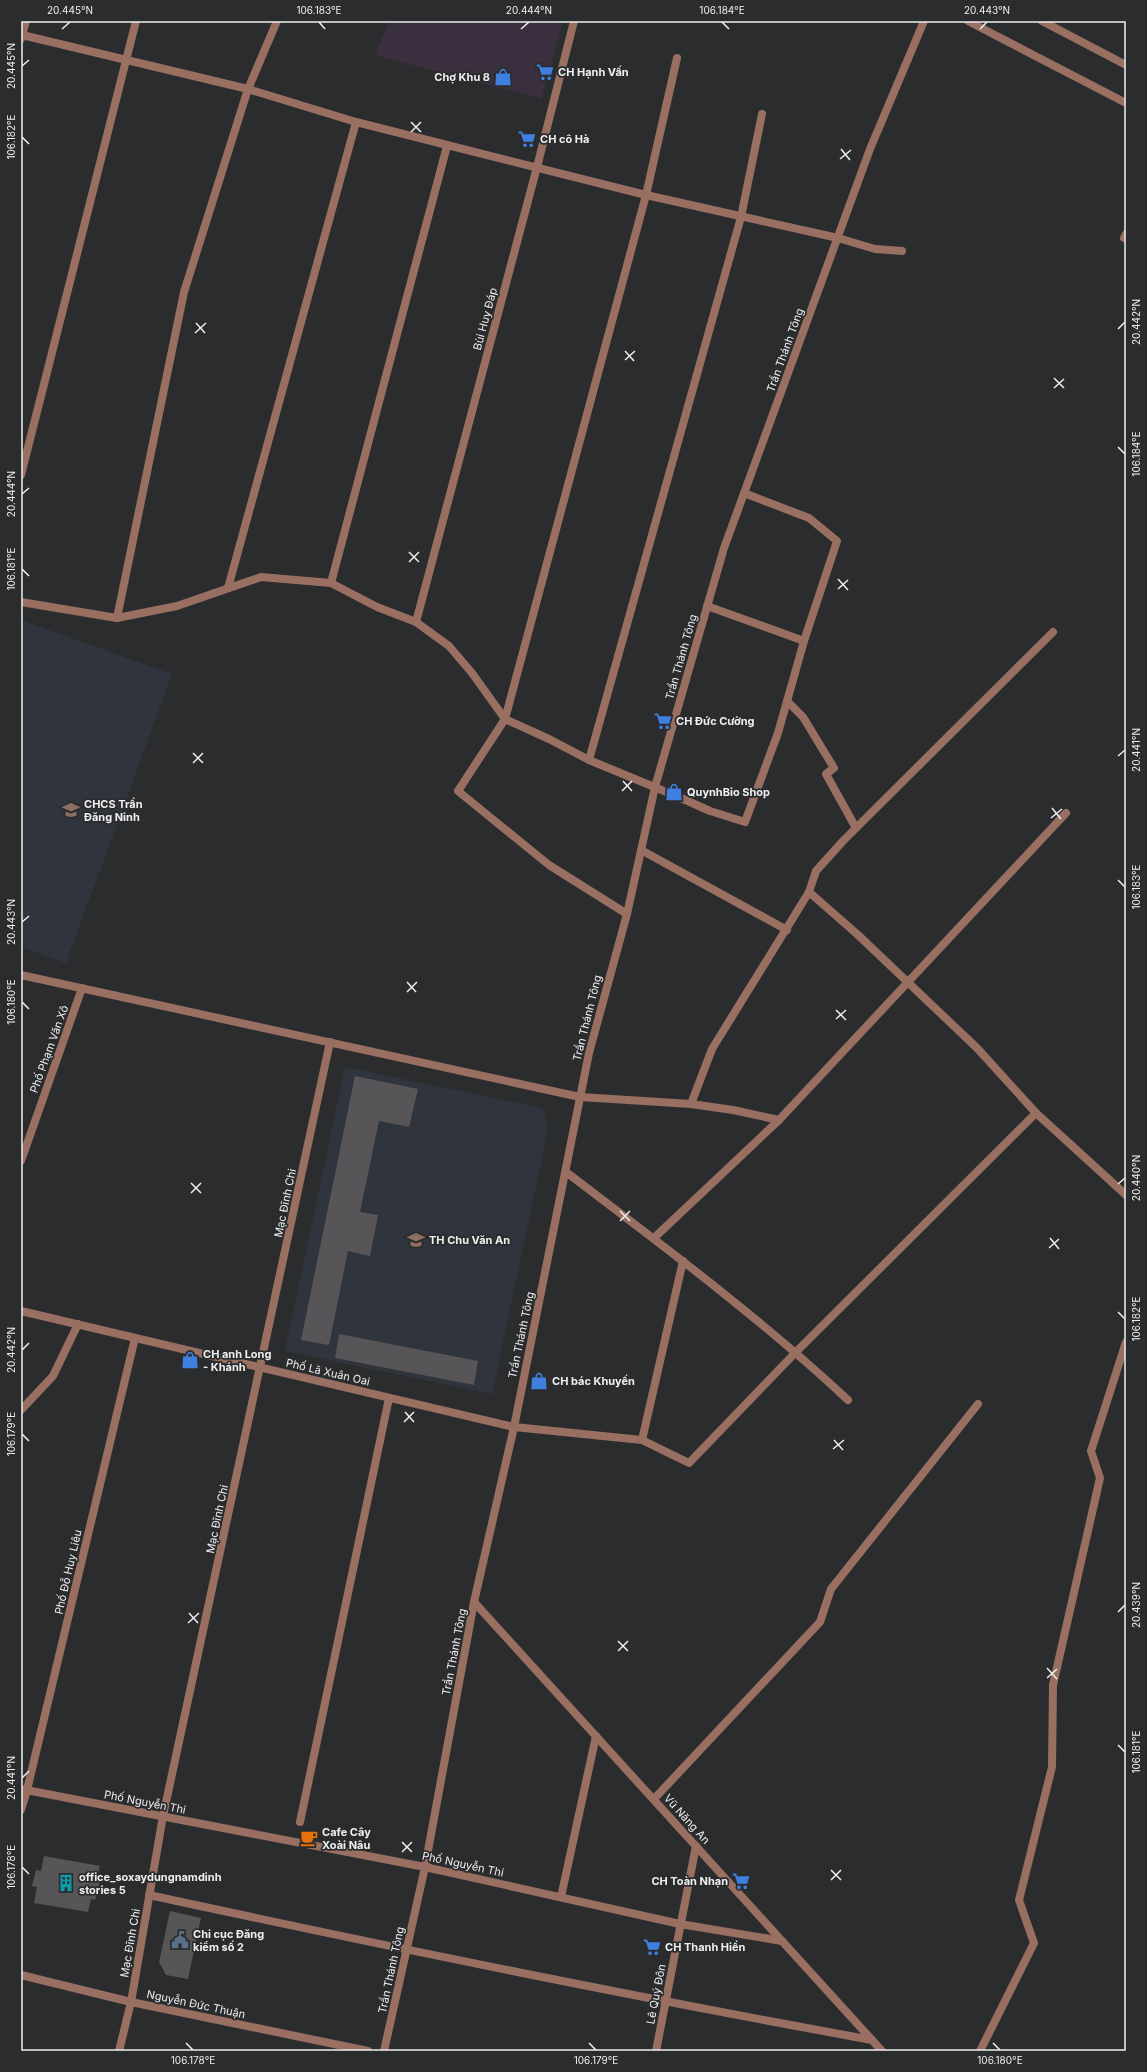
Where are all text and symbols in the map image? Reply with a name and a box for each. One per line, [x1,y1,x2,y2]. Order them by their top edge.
text: 20.445°N [47,4,93,16]
text: 106.183°E [296,4,342,16]
text: 20.444°N [506,4,552,16]
text: 106.184°E [699,4,745,16]
text: 20.443°N [964,4,1010,16]
text: 20.445°N [5,43,17,89]
supermarket icon: CH Hạnh Vấn [535,62,555,82]
place label: CH Hạnh Vấn [558,65,629,79]
shop icon: Chợ Khu 8 [493,67,513,87]
place label: Chợ Khu 8 [434,70,490,84]
text: 106.182°E [5,114,17,160]
supermarket icon: CH cô Hà [517,129,537,149]
place label: CH cô Hà [540,132,589,146]
street label: Bùi Huy Đáp [470,286,500,352]
text: 20.442°N [1130,299,1142,345]
street label: Trần Thánh Tông [763,306,807,394]
text: 106.184°E [1130,431,1142,477]
text: 20.444°N [5,471,17,517]
text: 106.181°E [5,547,17,591]
street label: Trần Thánh Tông [662,613,700,701]
supermarket icon: CH Đức Cường [653,711,673,731]
place label: CH Đức Cường [676,714,755,728]
text: 20.441°N [1130,728,1142,772]
shop icon: QuynhBio Shop [664,782,684,802]
place label: QuynhBio Shop [687,785,770,799]
place label: CHCS Trần Đăng Ninh [84,797,143,824]
school or university icon: CHCS Trần Đăng Ninh [61,800,81,820]
text: 106.183°E [1130,864,1142,910]
text: 20.443°N [5,899,17,945]
street label: Trần Thánh Tông [570,973,604,1063]
text: 106.180°E [5,979,17,1025]
street label: Phố Phạm Văn Xô [27,1003,71,1095]
text: 20.440°N [1130,1155,1142,1201]
street label: Mạc Đĩnh Chi [271,1167,299,1239]
school or university icon: TH Chu Văn An [406,1230,426,1250]
place label: TH Chu Văn An [429,1233,510,1247]
street label: Trần Thánh Tông [505,1290,537,1380]
text: 106.182°E [1130,1296,1142,1342]
text: 20.442°N [5,1327,17,1373]
place label: CH anh Long - Khánh [203,1347,271,1374]
shop icon: CH anh Long - Khánh [180,1350,200,1370]
street label: Phố Lã Xuân Oai [285,1356,371,1388]
shop icon: CH bác Khuyến [529,1371,549,1391]
place label: CH bác Khuyến [552,1374,635,1388]
text: 106.179°E [5,1412,17,1456]
street label: Mạc Đĩnh Chi [203,1483,231,1555]
street label: Phố Đỗ Huy Liêu [50,1528,85,1616]
text: 20.439°N [1130,1582,1142,1628]
street label: Trần Thánh Tông [439,1607,469,1697]
text: 106.181°E [1130,1730,1142,1774]
text: 20.441°N [5,1756,17,1800]
street label: Phố Nguyễn Thi [103,1786,187,1817]
street label: Vũ Năng An [661,1791,713,1847]
place label: Cafe Cây Xoài Nâu [322,1825,371,1852]
cafe icon: Cafe Cây Xoài Nâu [299,1828,319,1848]
text: 106.178°E [5,1845,17,1889]
street label: Phố Nguyễn Thi [421,1848,505,1879]
place label: office_soxaydungnamdinh stories 5 [79,1870,222,1897]
supermarket icon: CH Toàn Nhạn [731,1871,751,1891]
building icon: office_soxaydungnamdinh stories 5 [56,1873,76,1893]
place label: CH Toàn Nhạn [651,1874,728,1888]
street label: Mạc Đĩnh Chi [117,1907,143,1979]
street label: Trần Thánh Tông [375,1925,407,2015]
place label: Chi cục Đăng kiểm số 2 [193,1927,264,1954]
public building icon: Chi cục Đăng kiểm số 2 [170,1930,190,1950]
supermarket icon: CH Thanh Hiền [642,1937,662,1957]
place label: CH Thanh Hiền [665,1940,746,1954]
street label: Lê Quý Đôn [643,1963,669,2025]
street label: Nguyễn Đức Thuận [145,1986,247,2021]
text: 106.178°E [171,2054,215,2066]
text: 106.179°E [574,2054,618,2066]
text: 106.180°E [977,2054,1023,2066]

